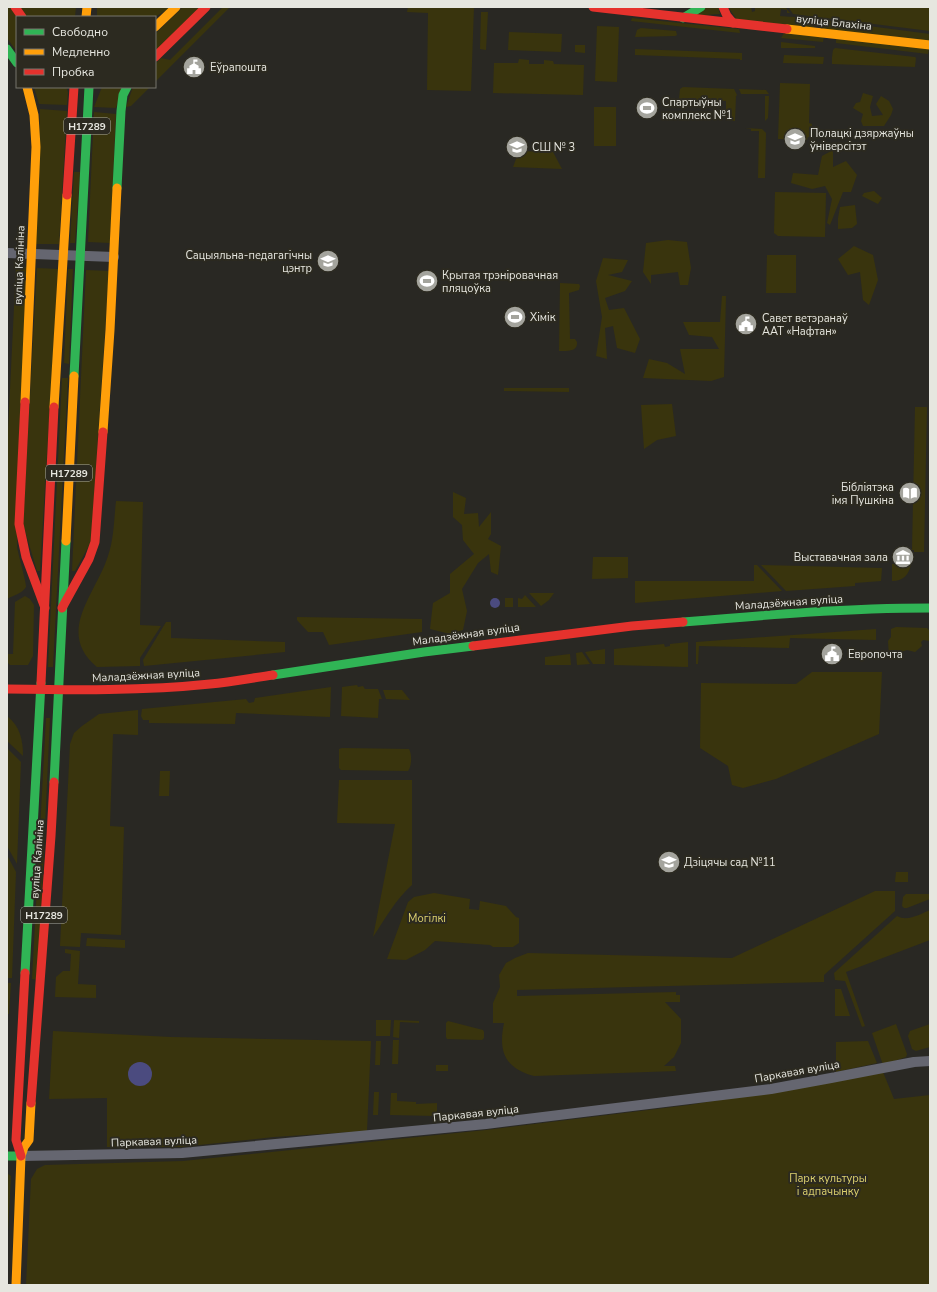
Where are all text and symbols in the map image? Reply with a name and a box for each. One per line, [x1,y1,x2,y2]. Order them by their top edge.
street label: вуліца Блахіна [795,11,873,34]
legend [16,16,156,88]
text: Свободно [52,24,108,40]
text: Медленно [52,44,110,60]
public building icon: Еўрапошта [181,54,207,80]
place label: Еўрапошта [210,60,267,75]
text: Пробка [52,64,95,80]
sports icon: Спартыўны комплекс №1 [634,95,660,121]
place label: Спартыўны комплекс №1 [662,95,732,123]
road number: Н17289 [64,118,110,134]
school or university icon: Полацкі дзяржаўны ўніверсітэт [782,126,808,152]
place label: Полацкі дзяржаўны ўніверсітэт [810,126,914,154]
school or university icon: СШ № 3 [504,134,530,160]
place label: СШ № 3 [532,140,575,155]
street label: вуліца Калініна [11,225,28,305]
place label: Сацыяльна-педагагічны цэнтр [185,248,312,276]
school or university icon: Сацыяльна-педагагічны цэнтр [315,248,341,274]
sports icon: Крытая трэніровачная пляцоўка [414,268,440,294]
place label: Крытая трэніровачная пляцоўка [442,268,558,296]
sports icon: Хімік [502,304,528,330]
place label: Хімік [530,310,556,325]
public building icon: Савет ветэранаў ААТ «Нафтан» [733,311,759,337]
place label: Савет ветэранаў ААТ «Нафтан» [762,311,848,339]
road number: Н17289 [46,465,92,481]
place label: Бібліятэка імя Пушкіна [832,480,894,508]
library icon: Бібліятэка імя Пушкіна [897,480,923,506]
museum icon: Выставачная зала [890,544,916,570]
place label: Выставачная зала [794,550,888,565]
street label: Маладзёжная вуліца [735,591,844,614]
street label: Маладзёжная вуліца [411,620,521,649]
public building icon: Европочта [819,641,845,667]
place label: Европочта [848,647,903,662]
street label: Маладзёжная вуліца [92,665,201,686]
street label: вуліца Калініна [27,819,48,899]
school or university icon: Дзіцячы сад №11 [656,849,682,875]
place label: Дзіцячы сад №11 [684,855,776,870]
road number: Н17289 [21,907,67,923]
park label: Могілкі [408,911,446,926]
street label: Паркавая вуліца [753,1057,841,1086]
street label: Паркавая вуліца [432,1102,520,1125]
street label: Паркавая вуліца [111,1132,197,1150]
park label: Парк культуры і адпачынку [789,1171,867,1199]

